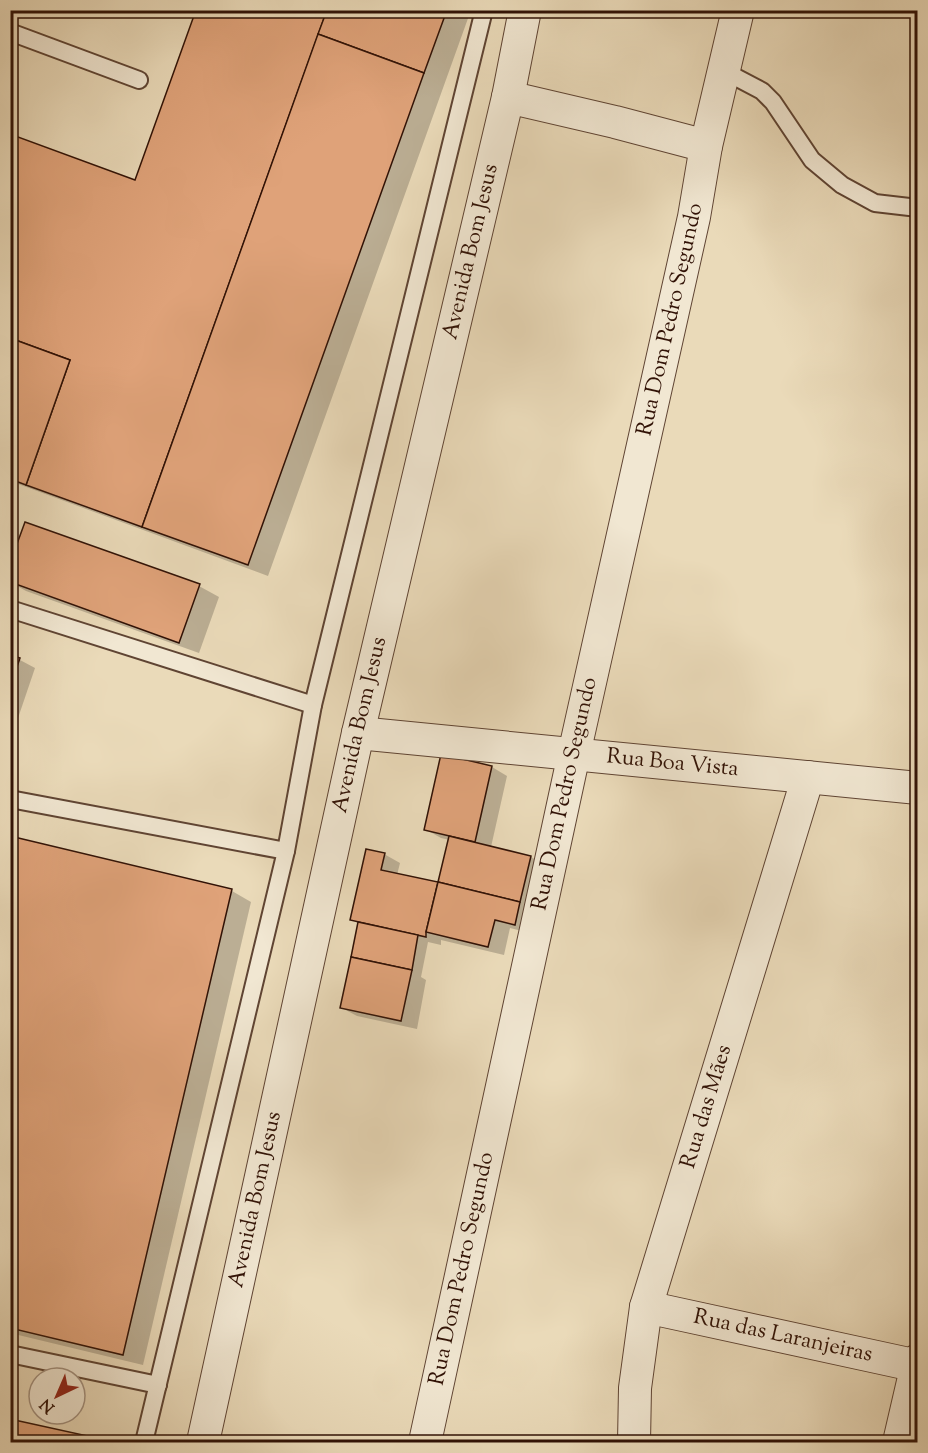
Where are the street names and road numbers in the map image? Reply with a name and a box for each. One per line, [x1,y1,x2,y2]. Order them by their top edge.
street label: Avenida Bom Jesus [435,161,508,343]
street label: Rua Dom Pedro Segundo [630,201,712,439]
street label: Avenida Bom Jesus [325,634,396,816]
street label: Rua Dom Pedro Segundo [525,674,607,914]
street label: Rua Boa Vista [605,741,740,786]
street label: Rua das Mães [673,1041,741,1173]
street label: Avenida Bom Jesus [221,1109,291,1291]
street label: Rua Dom Pedro Segundo [422,1149,503,1389]
street label: Rua das Laranjeiras [690,1302,875,1372]

